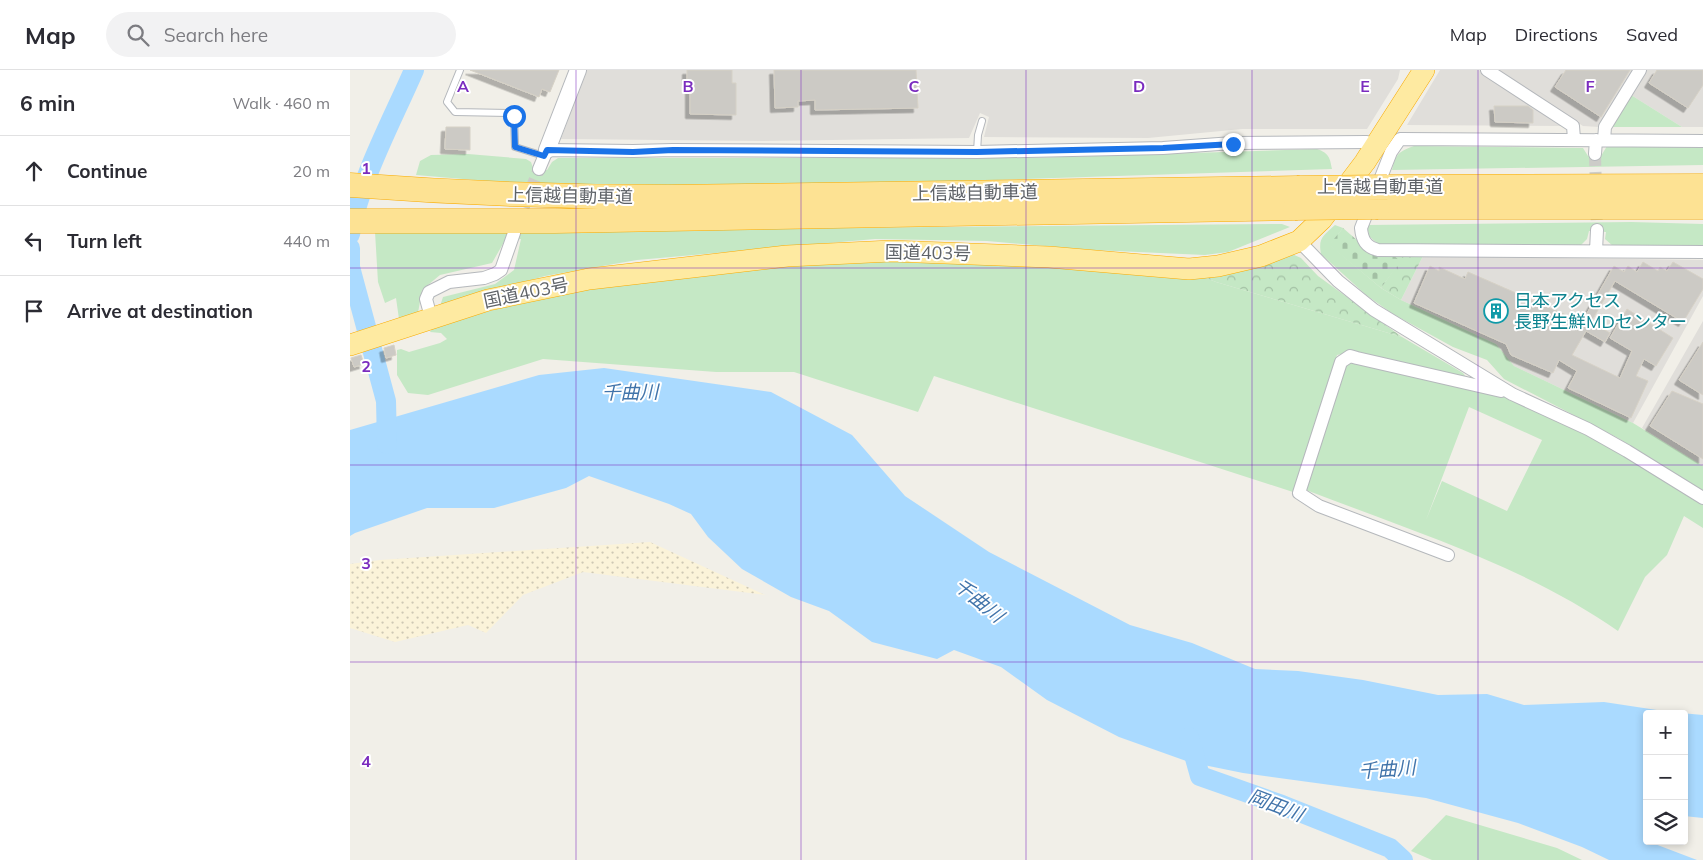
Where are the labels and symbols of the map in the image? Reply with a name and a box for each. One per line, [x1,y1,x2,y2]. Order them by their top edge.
text: A [457,76,469,96]
text: B [682,76,694,96]
text: C [909,76,920,96]
text: D [1133,76,1145,96]
text: E [1360,76,1370,96]
text: F [1585,76,1595,96]
route start [503,105,526,128]
route end [1222,133,1245,156]
text: 1 [361,158,371,178]
street label: 上信越自動車道 [1317,175,1443,198]
street label: 上信越自動車道 [912,180,1038,205]
street label: 上信越自動車道 [507,183,633,208]
street label: 国道403号 [885,240,971,265]
street label: 国道403号 [481,272,571,313]
place label: 日本アクセス 長野生鮮MDセンター [1514,289,1687,333]
building icon: 日本アクセス 長野生鮮MDセンター [1483,298,1509,324]
text: 2 [361,356,371,376]
water label: 千曲川 [601,379,661,404]
text: 3 [361,553,371,573]
water label: 千曲川 [949,573,1010,629]
text: 4 [361,751,371,771]
water label: 千曲川 [1358,755,1418,783]
water label: 岡田川 [1245,784,1309,827]

